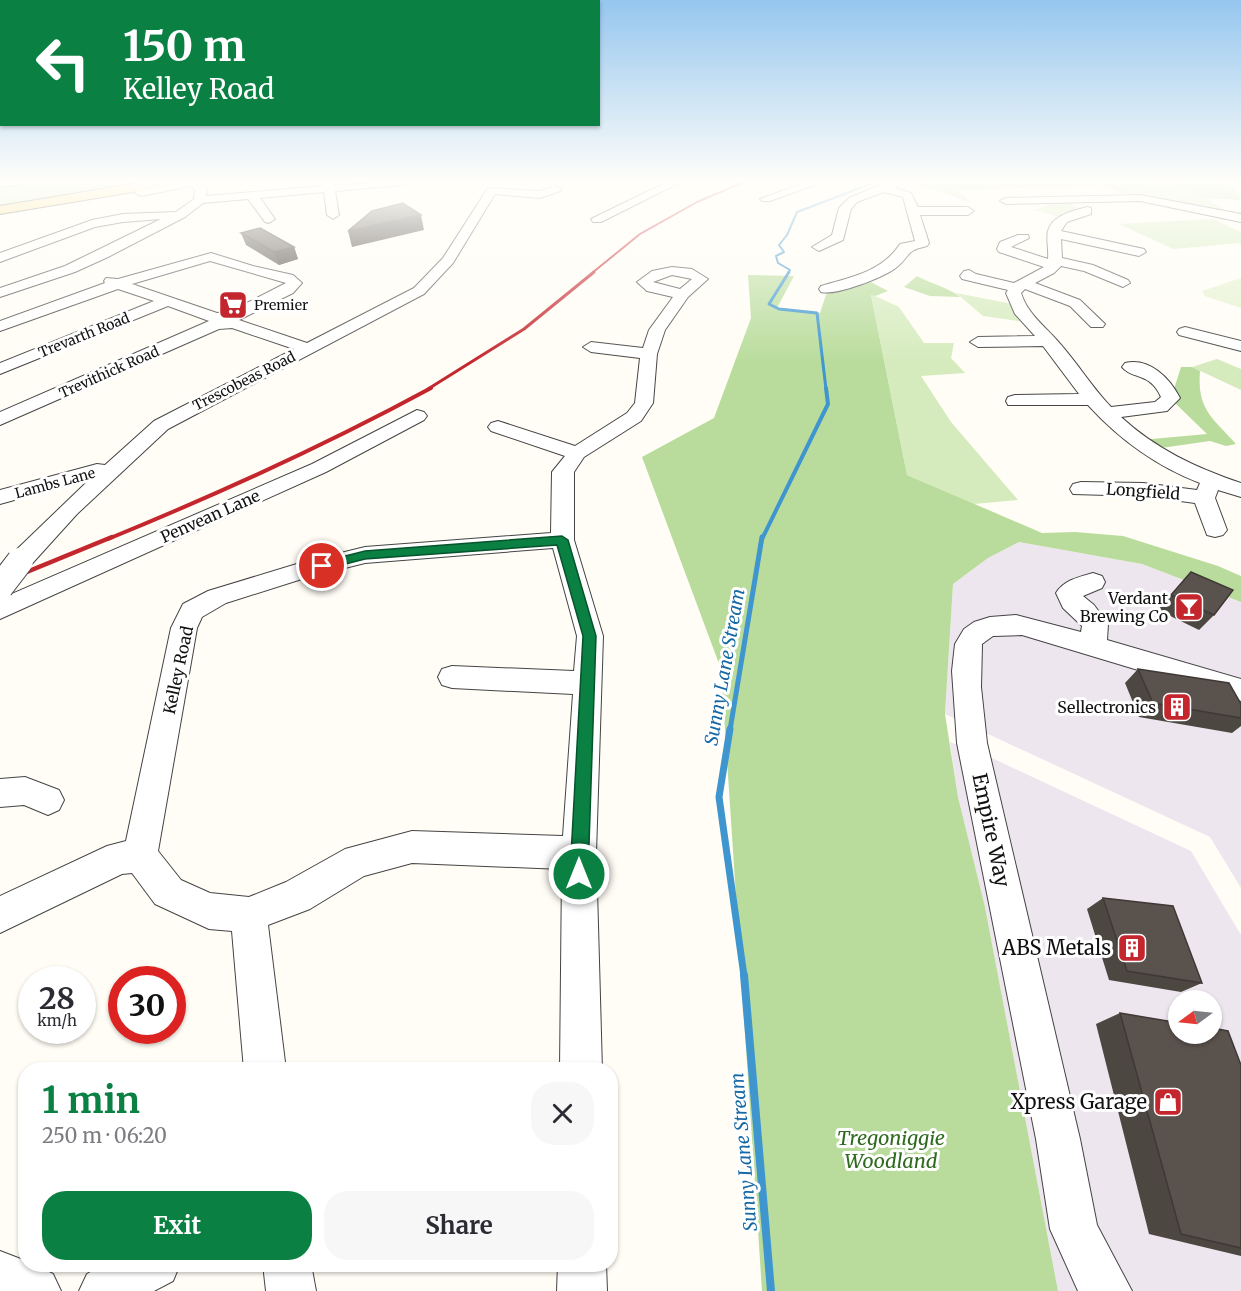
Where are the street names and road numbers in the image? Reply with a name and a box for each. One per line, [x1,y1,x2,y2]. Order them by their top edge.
street label: Trevarth Road [36,308,133,361]
street label: Trevithick Road [56,342,162,402]
street label: Trescobeas Road [190,347,299,415]
street label: Lambs Lane [13,464,97,502]
street label: Longfield [1105,478,1181,504]
street label: Penvean Lane [157,485,263,547]
street label: Kelley Road [159,624,197,716]
street label: Empire Way [967,771,1016,889]

